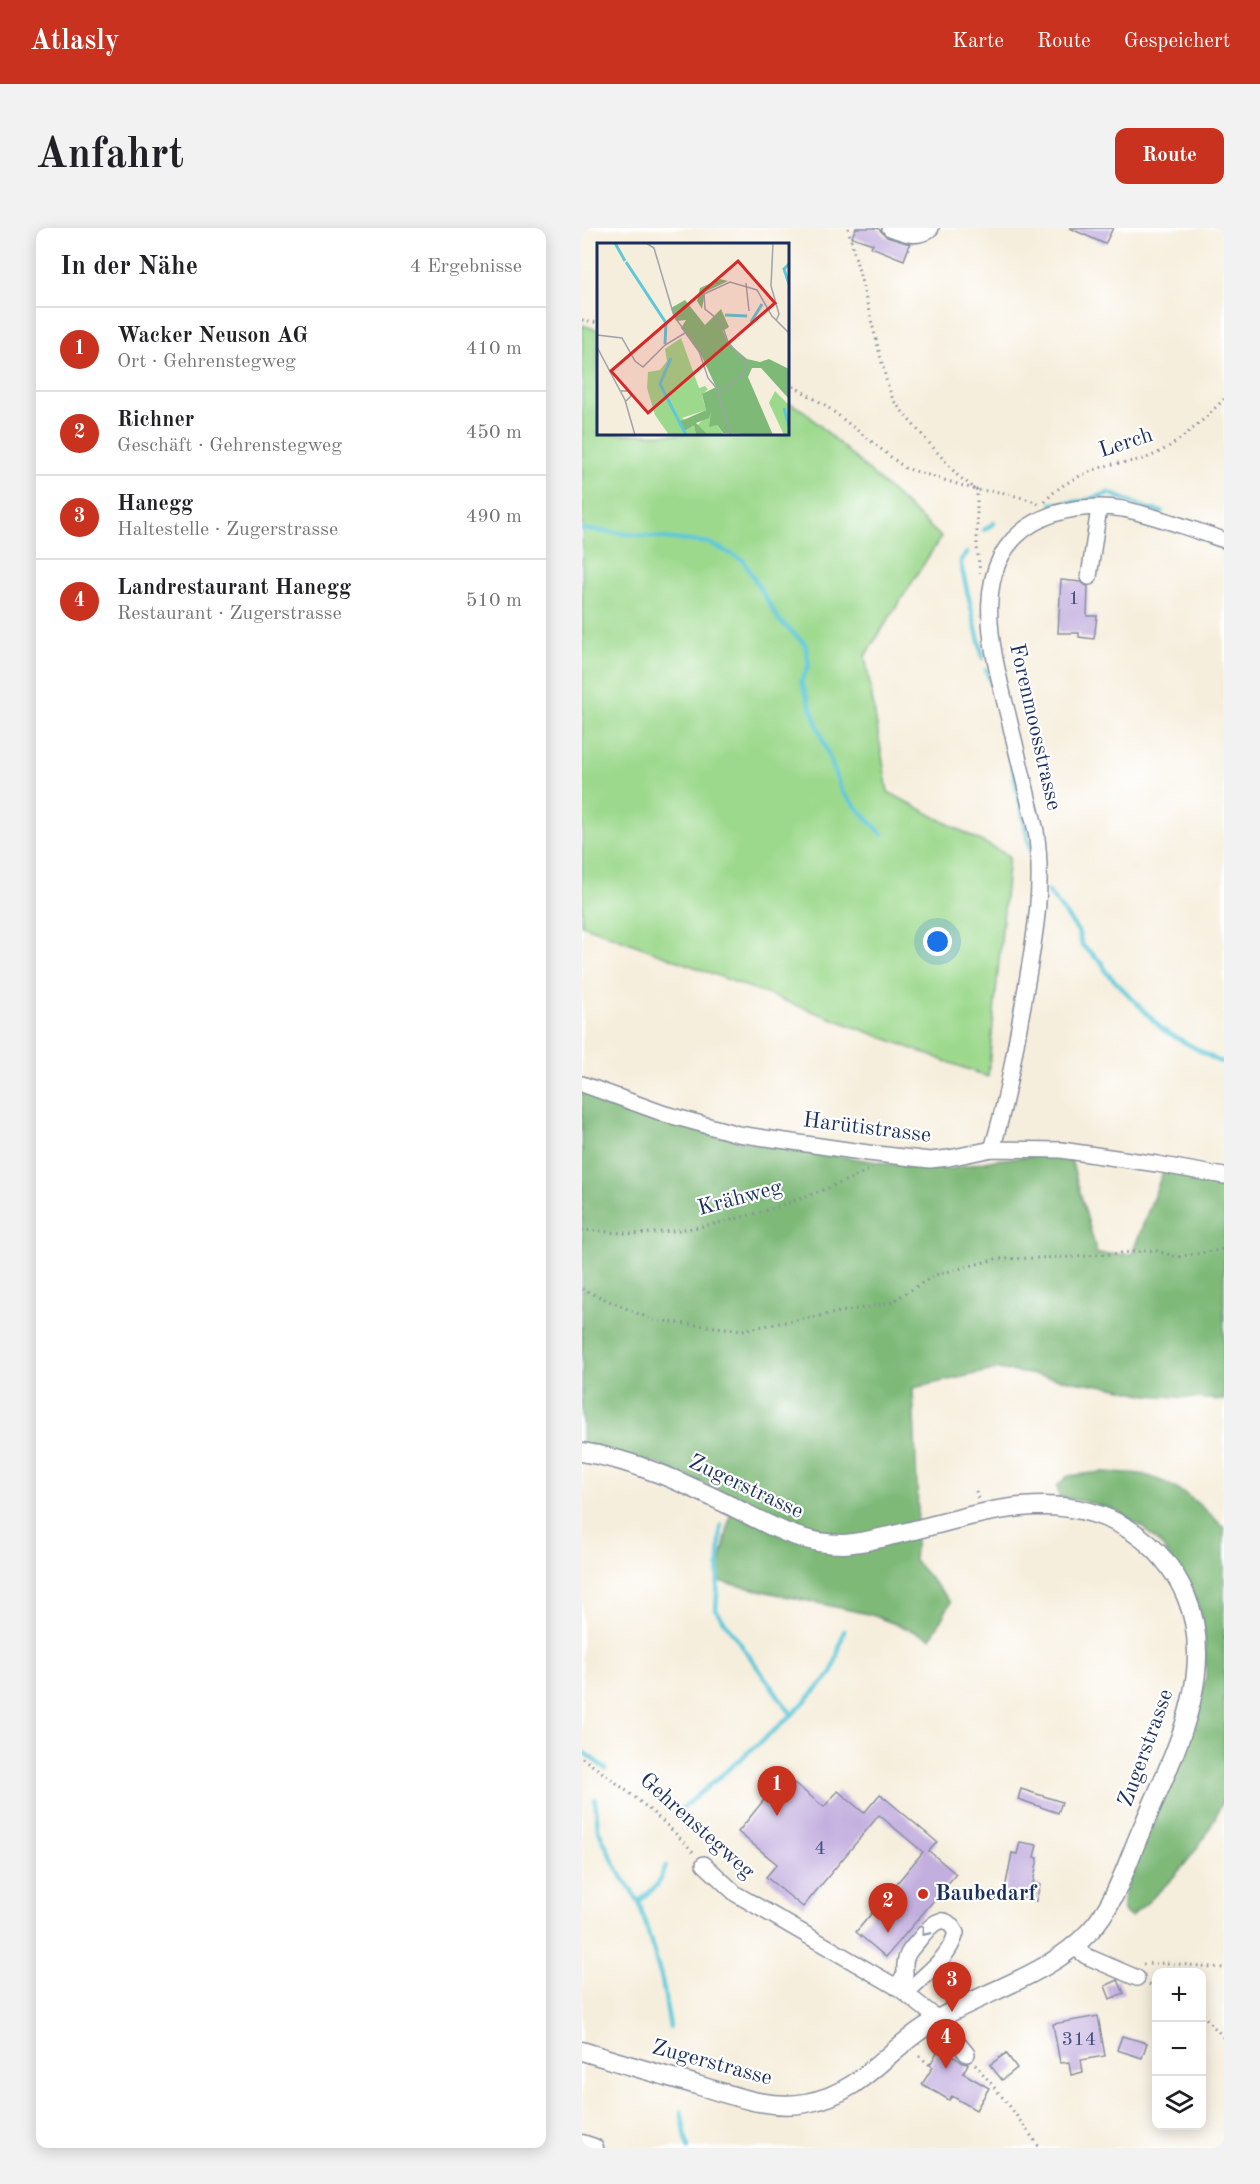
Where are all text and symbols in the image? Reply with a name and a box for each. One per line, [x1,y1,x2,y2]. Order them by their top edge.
text: Atlasly [30,28,120,56]
text: Karte [952,31,1004,52]
text: Route [1037,31,1091,52]
text: Gespeichert [1124,31,1230,52]
button: Route [1115,128,1224,184]
text: Anfahrt [36,135,184,177]
inset map [597,243,789,435]
text: In der Nähe [60,254,198,280]
text: 4 Ergebnisse [410,257,522,277]
text: Wacker Neuson AG [117,325,308,347]
text: 1 [74,339,85,359]
text: 410 m [466,339,522,359]
text: Ort · Gehrenstegweg [117,352,296,372]
text: Richner [117,409,194,431]
text: 2 [74,423,85,443]
text: 450 m [466,423,522,443]
street label: Lerch [1096,424,1156,462]
text: Geschäft · Gehrenstegweg [117,436,342,456]
text: Hanegg [117,493,193,515]
text: 3 [74,507,85,527]
text: 490 m [466,507,522,527]
text: Haltestelle · Zugerstrasse [117,520,338,540]
text: Landrestaurant Hanegg [117,577,351,599]
house number: 1 [1068,589,1080,609]
text: 4 [74,591,85,611]
text: 510 m [466,591,522,611]
text: Restaurant · Zugerstrasse [117,604,342,624]
street label: Forenmoosstrasse [1005,641,1065,813]
your location [923,927,952,956]
street label: Harütistrasse [802,1109,932,1147]
street label: Krähweg [695,1176,785,1220]
street label: Zugerstrasse [685,1451,807,1523]
street label: Zugerstrasse [1115,1686,1177,1810]
pin: 1 [758,1766,796,1816]
street label: Gehrenstegweg [635,1769,759,1883]
house number: 4 [814,1839,826,1859]
place label: Baubedarf [935,1883,1037,1905]
pin: 2 [868,1884,908,1933]
marker: Baubedarf [916,1887,930,1901]
one-way arrow [922,1925,933,1936]
pin: 3 [932,1962,971,2012]
map controls [1152,1968,1206,2130]
button: + [1152,1968,1206,2022]
pin: 4 [926,2020,966,2069]
button: − [1152,2022,1206,2076]
house number: 314 [1062,2030,1096,2050]
street label: Zugerstrasse [650,2036,774,2090]
button: layers [1152,2076,1206,2130]

